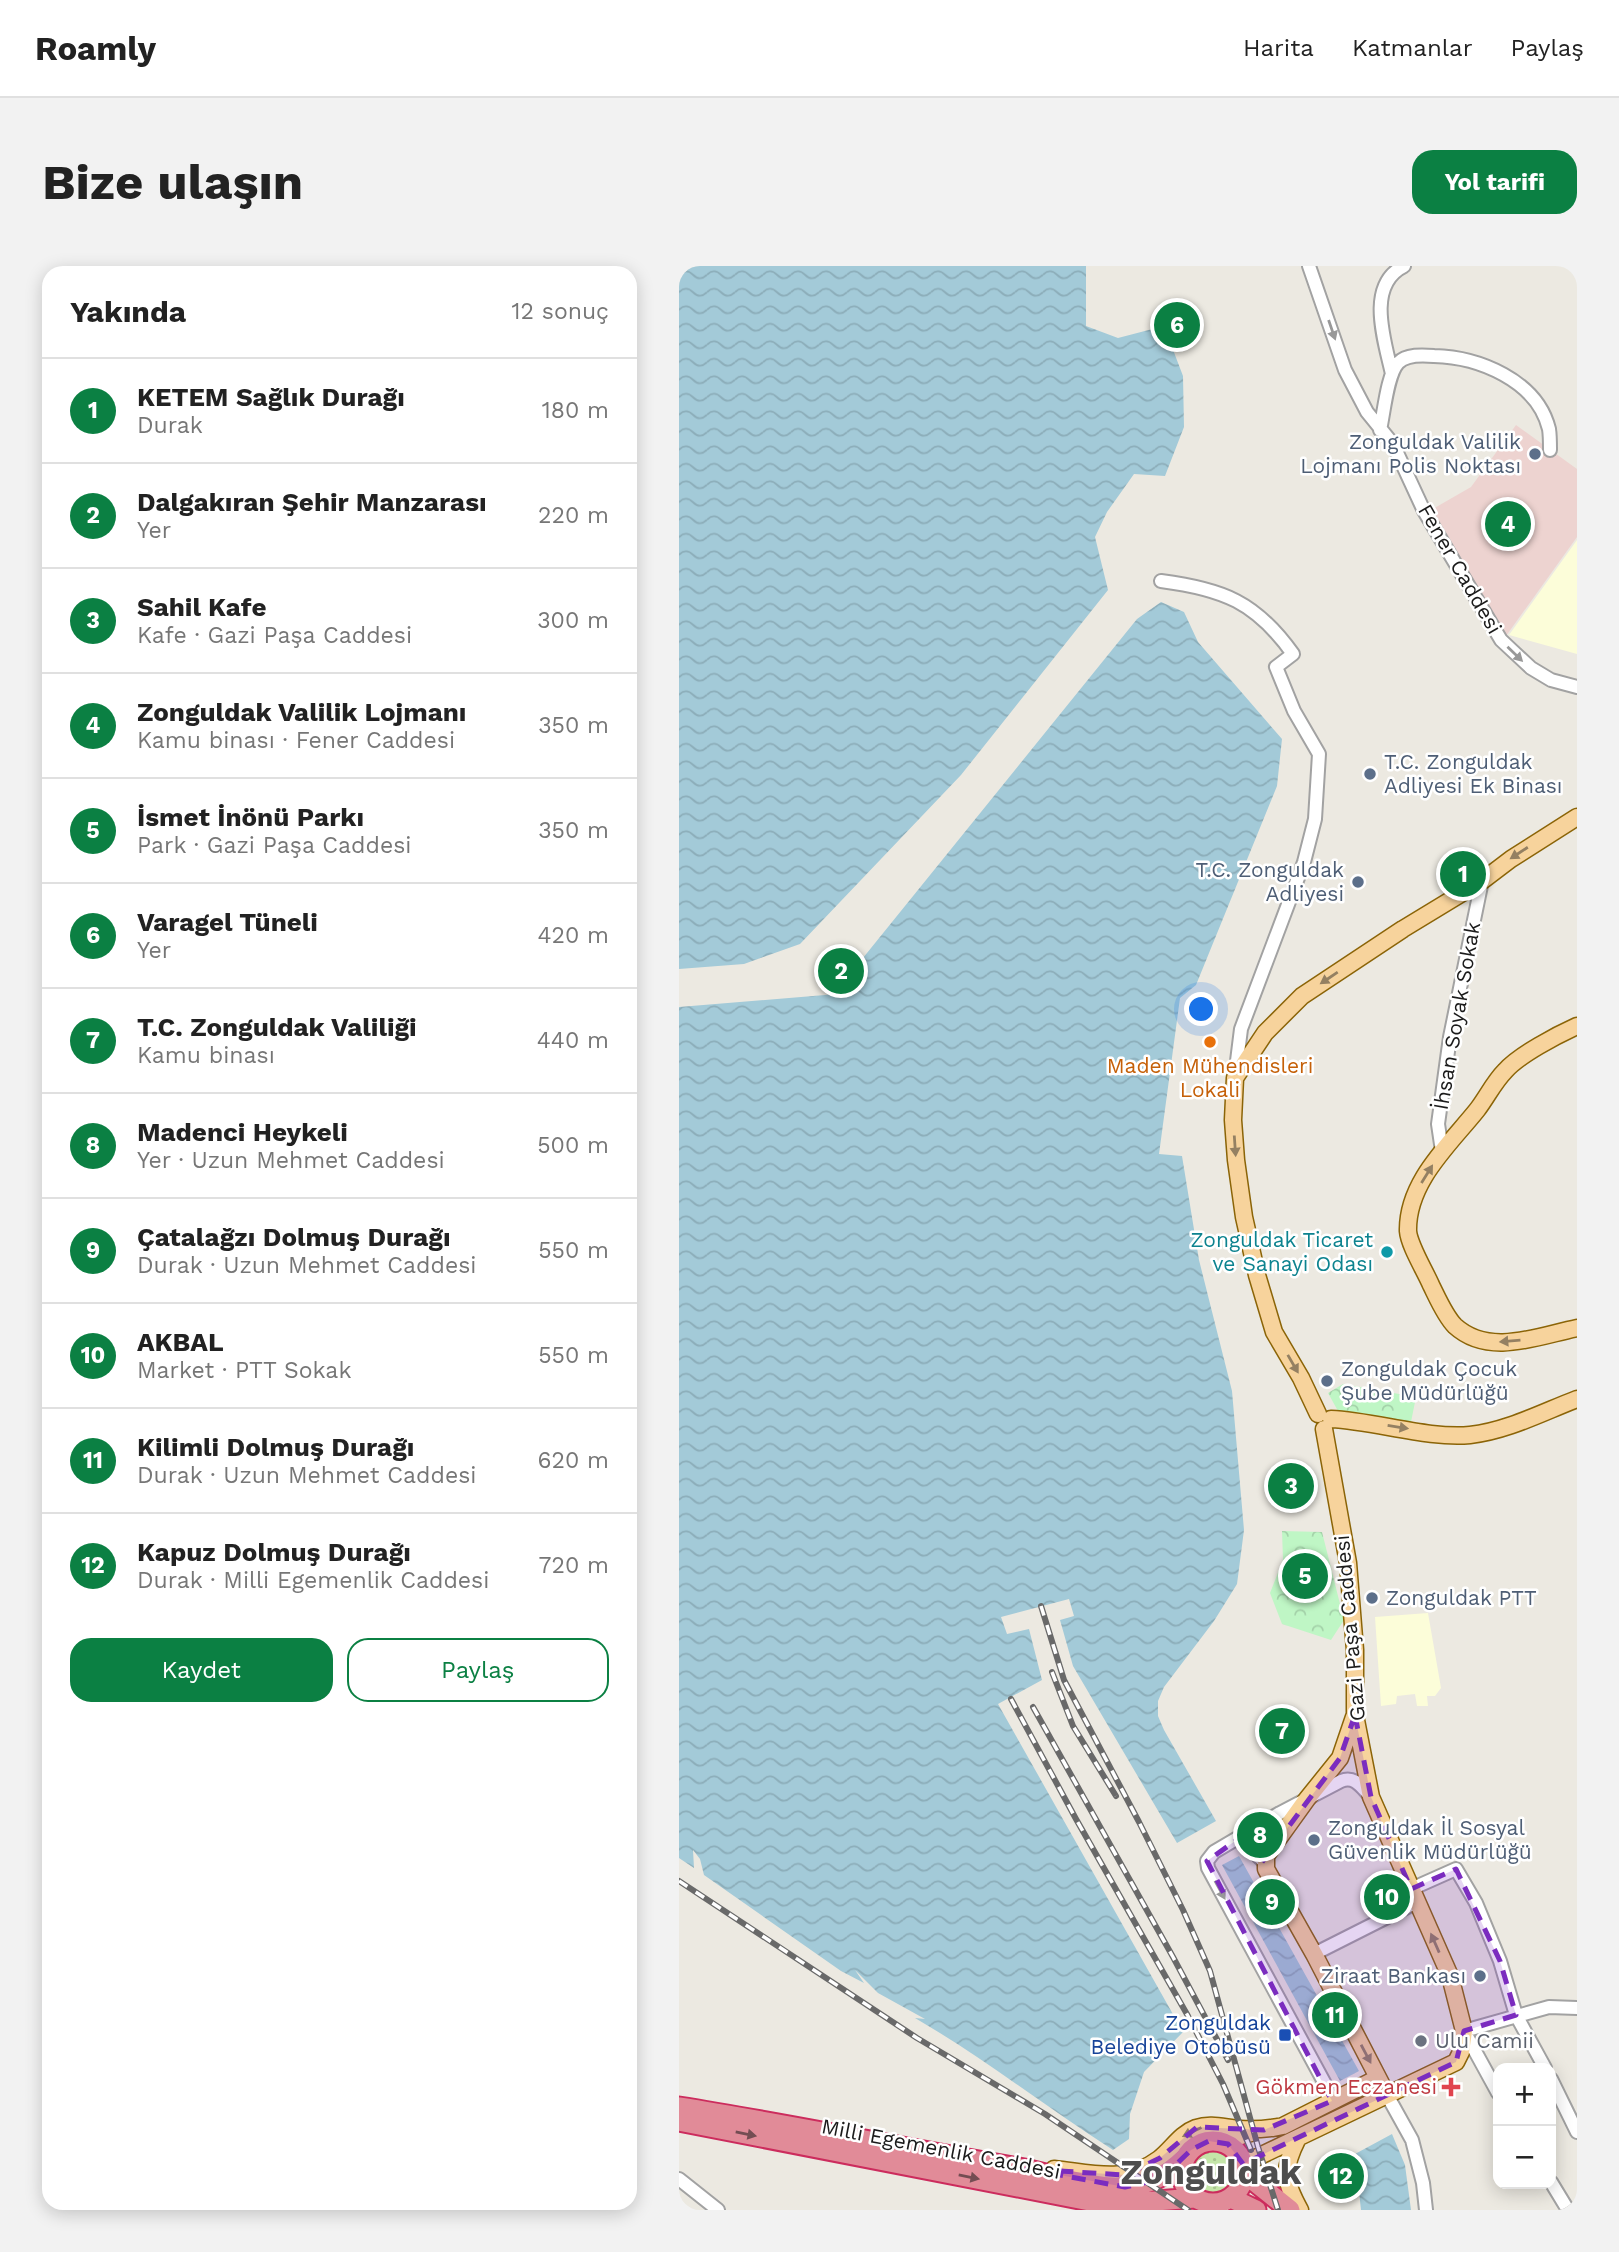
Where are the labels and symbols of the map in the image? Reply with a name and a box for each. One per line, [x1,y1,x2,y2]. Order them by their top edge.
pin: 6 [1154,299,1200,351]
one-way arrow [1327,320,1338,341]
place label: Zonguldak Valilik Lojmanı Polis Noktası [1300,429,1521,478]
marker: Zonguldak Valilik Lojmanı Polis Noktası [1527,446,1543,462]
pin: 4 [1485,498,1531,550]
street label: Fener Caddesi [1413,499,1508,638]
one-way arrow [1506,646,1523,662]
place label: T.C. Zonguldak Adliyesi Ek Binası [1384,749,1562,798]
marker: T.C. Zonguldak Adliyesi Ek Binası [1362,766,1378,782]
one-way arrow [1510,847,1529,860]
pin: 1 [1440,848,1486,900]
place label: T.C. Zonguldak Adliyesi [1196,857,1344,906]
marker: T.C. Zonguldak Adliyesi [1350,874,1366,890]
street label: İhsan Soyak Sokak [1428,920,1485,1112]
pin: 2 [818,945,864,997]
one-way arrow [1320,971,1338,985]
your location [1184,992,1218,1026]
marker: Maden Mühendisleri Lokali [1202,1034,1218,1050]
place label: Maden Mühendisleri Lokali [1107,1053,1313,1102]
one-way arrow [1230,1135,1241,1157]
one-way arrow [1421,1164,1434,1183]
place label: Zonguldak Ticaret ve Sanayi Odası [1191,1227,1373,1276]
marker: Zonguldak Ticaret ve Sanayi Odası [1379,1244,1395,1260]
one-way arrow [1499,1336,1521,1347]
one-way arrow [1286,1354,1299,1373]
place label: Zonguldak Çocuk Şube Müdürlüğü [1341,1356,1517,1405]
marker: Zonguldak Çocuk Şube Müdürlüğü [1319,1373,1335,1389]
one-way arrow [1387,1422,1409,1433]
pin: 3 [1268,1460,1314,1512]
street label: Gazi Paşa Caddesi [1329,1534,1370,1722]
pin: 5 [1282,1550,1328,1602]
place label: Zonguldak PTT [1386,1585,1537,1610]
marker: Zonguldak PTT [1364,1590,1380,1606]
pin: 7 [1259,1705,1305,1757]
pin: 8 [1237,1809,1283,1861]
place label: Zonguldak İl Sosyal Güvenlik Müdürlüğü [1328,1815,1532,1864]
marker: Zonguldak İl Sosyal Güvenlik Müdürlüğü [1306,1832,1322,1848]
pin: 10 [1364,1871,1410,1923]
pin: 9 [1249,1876,1295,1928]
one-way arrow [1214,1880,1226,1899]
one-way arrow [1429,1933,1441,1953]
place label: Ziraat Bankası [1321,1963,1466,1988]
marker: Ziraat Bankası [1472,1968,1488,1984]
pin: 11 [1312,1989,1358,2041]
place label: Zonguldak Belediye Otobüsü [1091,2010,1271,2059]
marker: Zonguldak Belediye Otobüsü [1277,2027,1293,2043]
place label: Ulu Camii [1435,2028,1534,2053]
marker: Ulu Camii [1413,2033,1429,2049]
one-way arrow [1360,2044,1371,2064]
place label: Gökmen Eczanesi [1255,2074,1437,2099]
marker: Gökmen Eczanesi [1443,2079,1459,2095]
street label: Milli Egemenlik Caddesi [819,2113,1063,2184]
one-way arrow [1182,2126,1202,2137]
one-way arrow [735,2129,757,2140]
pin: 12 [1318,2150,1364,2202]
district label: Zonguldak [1120,2151,1302,2193]
one-way arrow [958,2172,980,2183]

